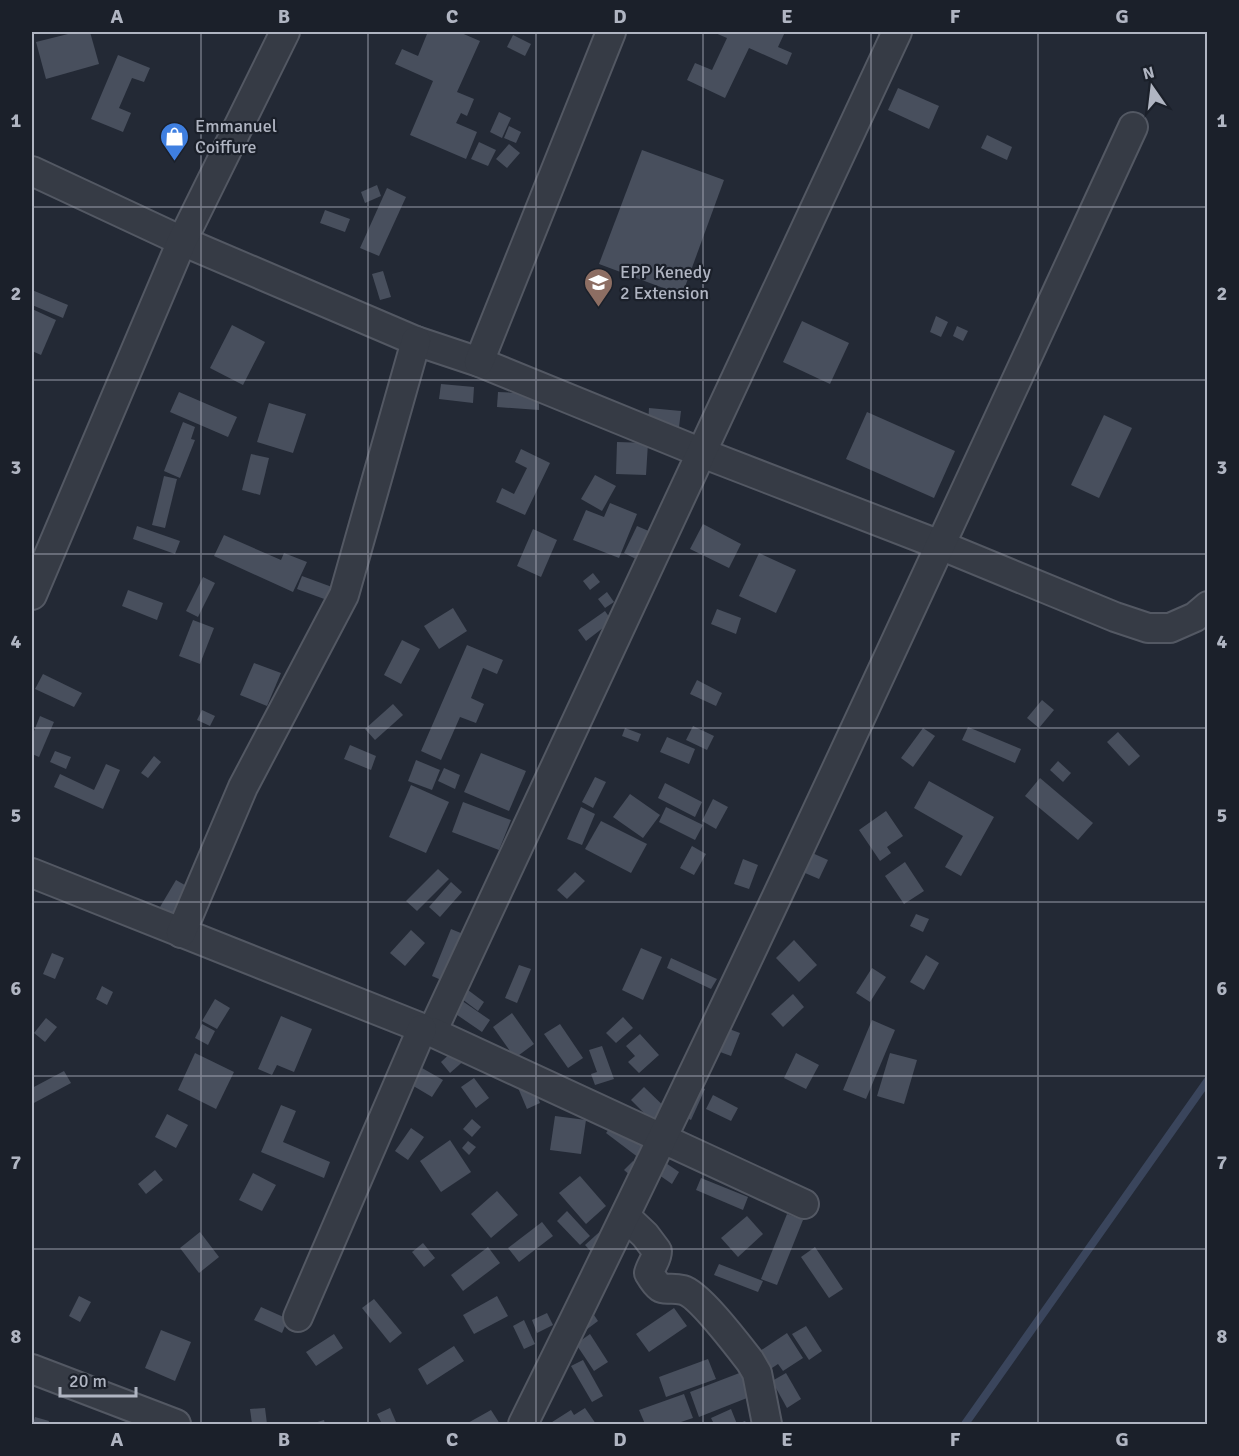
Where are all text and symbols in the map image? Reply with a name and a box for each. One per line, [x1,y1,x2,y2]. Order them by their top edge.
text: A [111,4,124,29]
text: B [278,4,290,29]
text: C [446,4,458,29]
text: D [613,4,627,29]
text: E [781,4,793,29]
text: F [950,4,961,29]
text: G [1115,4,1129,29]
north arrow [1122,57,1182,117]
text: N [1141,62,1156,84]
text: 1 [11,108,22,133]
text: 1 [1217,108,1228,133]
place label: Emmanuel Coiffure [195,115,277,158]
shop icon: Emmanuel Coiffure [158,120,190,162]
place label: EPP Kenedy 2 Extension [620,261,711,304]
school or university icon: EPP Kenedy 2 Extension [583,266,615,308]
text: 2 [11,281,21,306]
text: 2 [1217,281,1227,306]
text: 3 [11,455,21,480]
text: 3 [1217,455,1227,480]
text: 4 [11,629,22,654]
text: 4 [1217,629,1228,654]
text: 5 [11,803,21,828]
text: 5 [1217,803,1227,828]
text: 6 [11,976,22,1001]
text: 6 [1217,976,1228,1001]
text: 7 [11,1150,22,1175]
text: 7 [1217,1150,1228,1175]
text: 8 [11,1324,22,1349]
text: 8 [1217,1324,1228,1349]
scale bar [60,1360,136,1398]
text: 20 m [69,1370,107,1392]
text: A [111,1427,124,1452]
text: B [278,1427,290,1452]
text: C [446,1427,458,1452]
text: D [613,1427,627,1452]
text: E [781,1427,793,1452]
text: F [950,1427,961,1452]
text: G [1115,1427,1129,1452]

